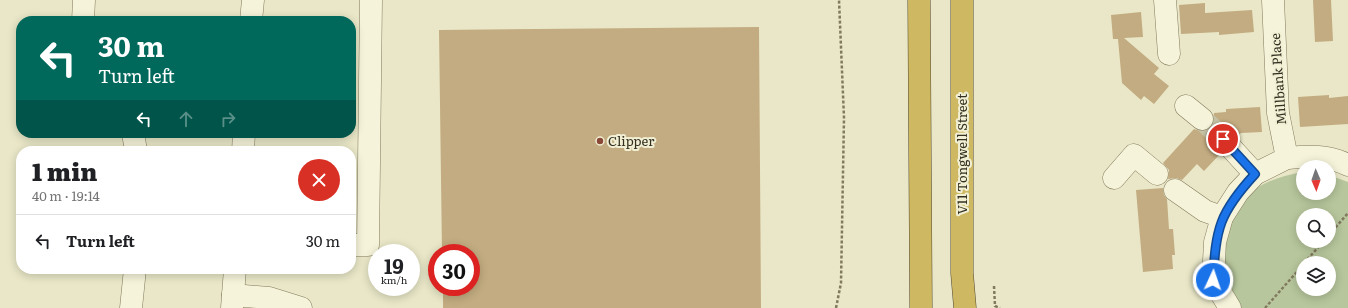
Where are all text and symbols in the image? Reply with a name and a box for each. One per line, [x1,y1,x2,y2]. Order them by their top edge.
text: 30 m [98,24,164,66]
icon: left [32,32,84,84]
street label: Millbank Place [1265,32,1290,126]
text: Turn left [98,62,175,89]
street label: V11 Tongwell Street [952,93,971,214]
icon: left [133,108,155,130]
icon: ahead [175,108,197,130]
icon: right [217,108,239,130]
pin [1206,122,1240,156]
icon: arrive [1212,128,1234,150]
place label: Clipper [608,131,655,150]
marker: Clipper [595,136,605,146]
text: 1 min [32,153,97,188]
button: close [298,159,340,201]
north arrow [1296,160,1336,200]
map controls [1296,160,1336,296]
text: 40 m · 19:14 [32,186,100,205]
button: search [1296,208,1336,248]
text: Turn left [66,229,135,252]
text: 30 m [306,229,340,252]
icon: left [32,230,54,252]
speed limit sign: 30 [428,244,480,296]
text: 19 [384,250,404,280]
button: layers [1296,256,1336,296]
position arrow [1192,259,1234,301]
text: km/h [381,272,407,287]

